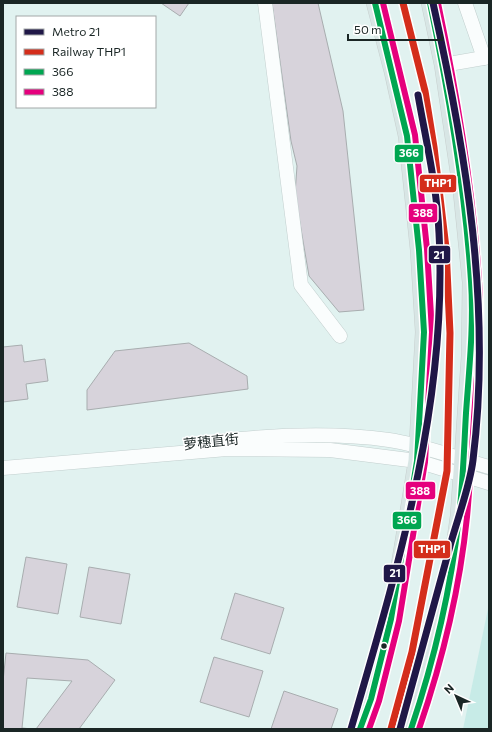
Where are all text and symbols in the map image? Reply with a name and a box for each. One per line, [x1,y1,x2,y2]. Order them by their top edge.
legend [16,16,156,108]
scale bar [348,16,442,42]
text: 50 m [354,22,382,36]
text: Metro 21 [52,24,100,38]
text: Railway THP1 [52,44,126,58]
text: 366 [52,64,73,78]
text: 388 [52,84,73,98]
line badge: 366 [394,144,424,163]
text: 366 [399,146,419,159]
line badge: THP1 [419,174,457,193]
text: THP1 [424,176,452,189]
line badge: 388 [408,203,438,223]
text: 388 [413,206,433,219]
line badge: 21 [428,245,451,264]
text: 21 [433,248,445,261]
street label: 萝穗直街 [182,430,240,452]
line badge: 388 [405,481,436,500]
text: 388 [410,484,430,497]
line badge: 366 [392,511,422,530]
text: 366 [397,513,417,526]
line badge: THP1 [413,540,451,559]
text: THP1 [418,542,446,555]
line badge: 21 [383,564,406,583]
text: 21 [389,566,401,579]
unlabelled marker [379,641,389,651]
north arrow [436,676,476,716]
text: N [441,681,456,696]

